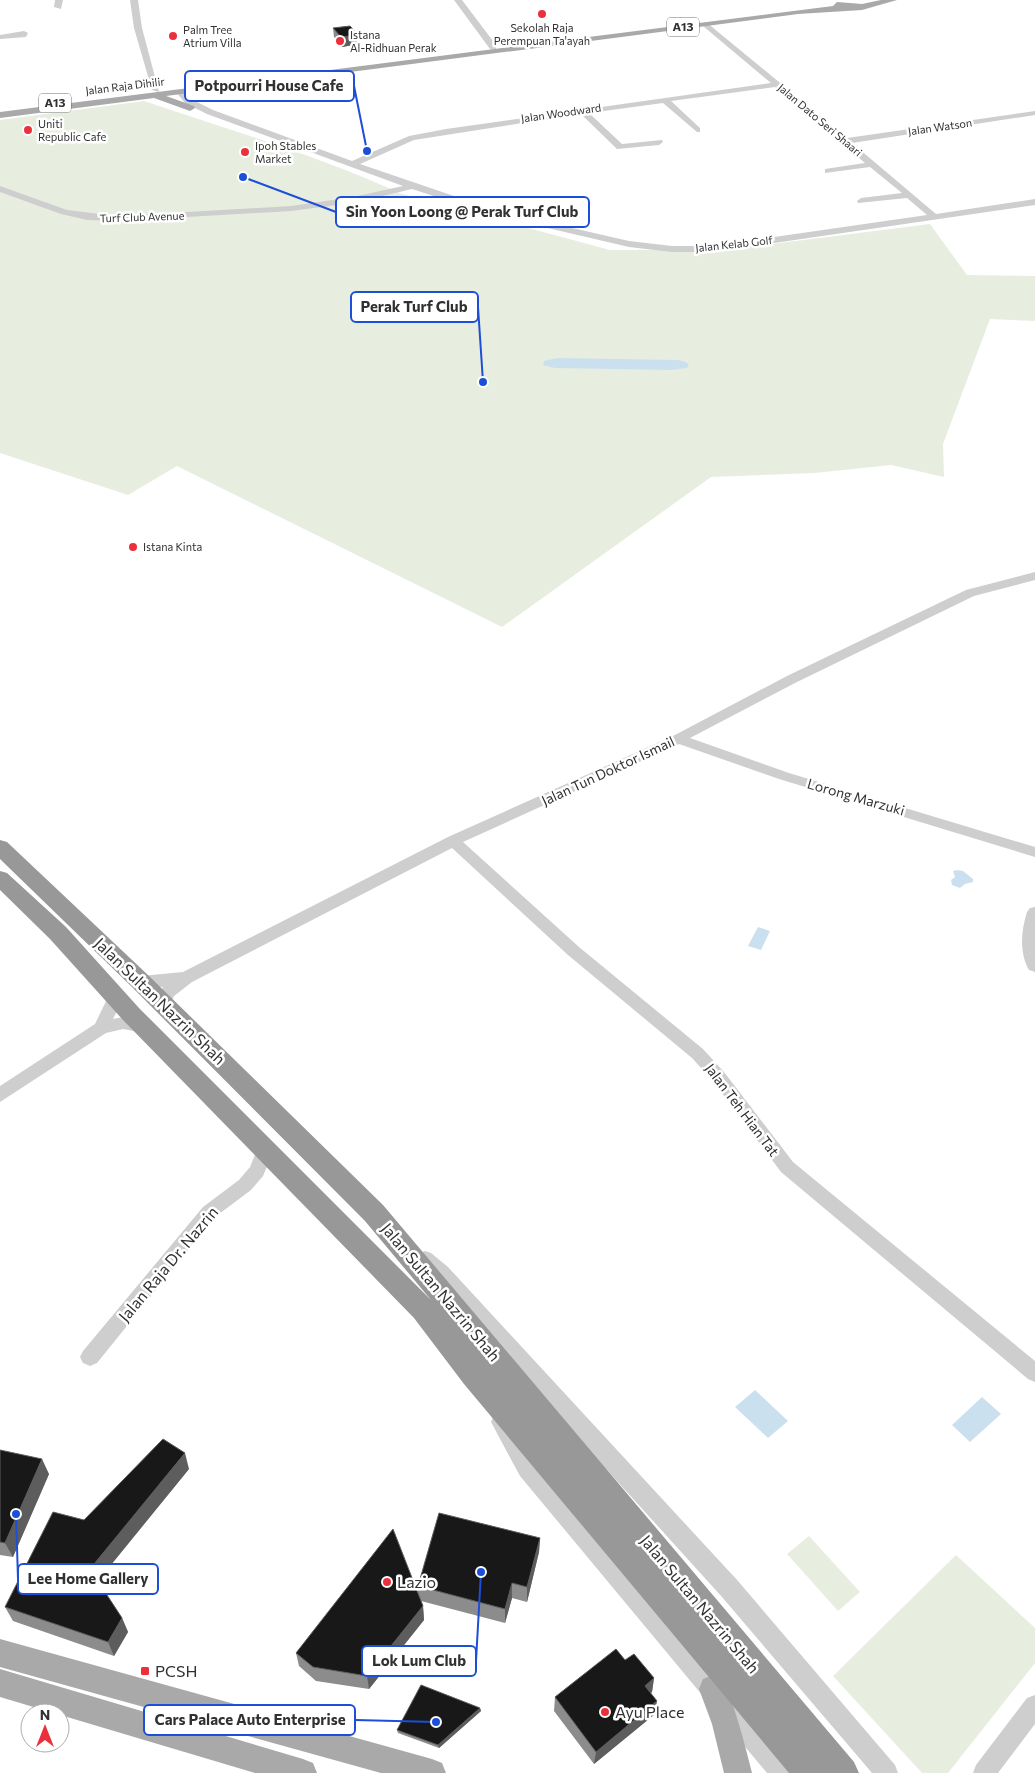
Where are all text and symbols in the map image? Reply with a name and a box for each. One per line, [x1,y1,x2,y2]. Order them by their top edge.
marker: Sekolah Raja Perempuan Ta'ayah [536,8,548,20]
road number: A13 [667,18,699,36]
place label: Sekolah Raja Perempuan Ta'ayah [494,21,590,47]
place label: Palm Tree Atrium Villa [183,23,241,49]
place label: Istana Al-Ridhuan Perak [350,28,437,54]
marker: Palm Tree Atrium Villa [167,30,179,42]
marker: Istana Al-Ridhuan Perak [334,35,346,47]
callout: Potpourri House Cafe [185,71,354,101]
street label: Jalan Raja Dihilir [85,74,166,98]
text: Potpourri House Cafe [194,76,344,94]
street label: Jalan Dato Seri Shaari [775,81,865,160]
road number: A13 [39,94,71,112]
street label: Jalan Woodward [520,100,602,126]
street label: Jalan Watson [907,116,973,138]
place label: Uniti Republic Cafe [38,117,107,143]
marker: Uniti Republic Cafe [22,124,34,136]
place label: Ipoh Stables Market [255,139,316,165]
marker: Ipoh Stables Market [239,146,251,158]
callout: Sin Yoon Loong @ Perak Turf Club [336,197,589,227]
text: Sin Yoon Loong @ Perak Turf Club [346,202,578,220]
street label: Turf Club Avenue [99,209,185,224]
street label: Jalan Kelab Golf [695,233,774,255]
callout: Perak Turf Club [351,292,478,322]
text: Perak Turf Club [360,297,468,315]
place label: Istana Kinta [143,540,202,553]
marker: Istana Kinta [127,541,139,553]
street label: Jalan Tun Doktor Ismail [539,732,677,809]
street label: Lorong Marzuki [805,774,907,819]
street label: Jalan Sultan Nazrin Shah [91,933,230,1068]
street label: Jalan Teh Hian Tat [702,1060,783,1160]
street label: Jalan Raja Dr. Nazrin [114,1202,221,1325]
street label: Jalan Sultan Nazrin Shah [378,1219,505,1365]
street label: Jalan Sultan Nazrin Shah [637,1531,764,1677]
callout: Lee Home Gallery [18,1564,158,1594]
text: Lee Home Gallery [28,1569,149,1587]
place label: Lazio [397,1572,436,1591]
marker: Lazio [381,1576,393,1588]
callout: Lok Lum Club [362,1646,476,1676]
text: Lok Lum Club [372,1651,466,1669]
place label: PCSH [155,1661,197,1680]
marker: PCSH [139,1665,151,1677]
place label: Ayu Place [615,1702,685,1721]
north arrow [20,1703,70,1753]
callout: Cars Palace Auto Enterprise [144,1705,355,1735]
text: N [40,1706,50,1723]
marker: Ayu Place [599,1706,611,1718]
text: Cars Palace Auto Enterprise [154,1710,346,1728]

